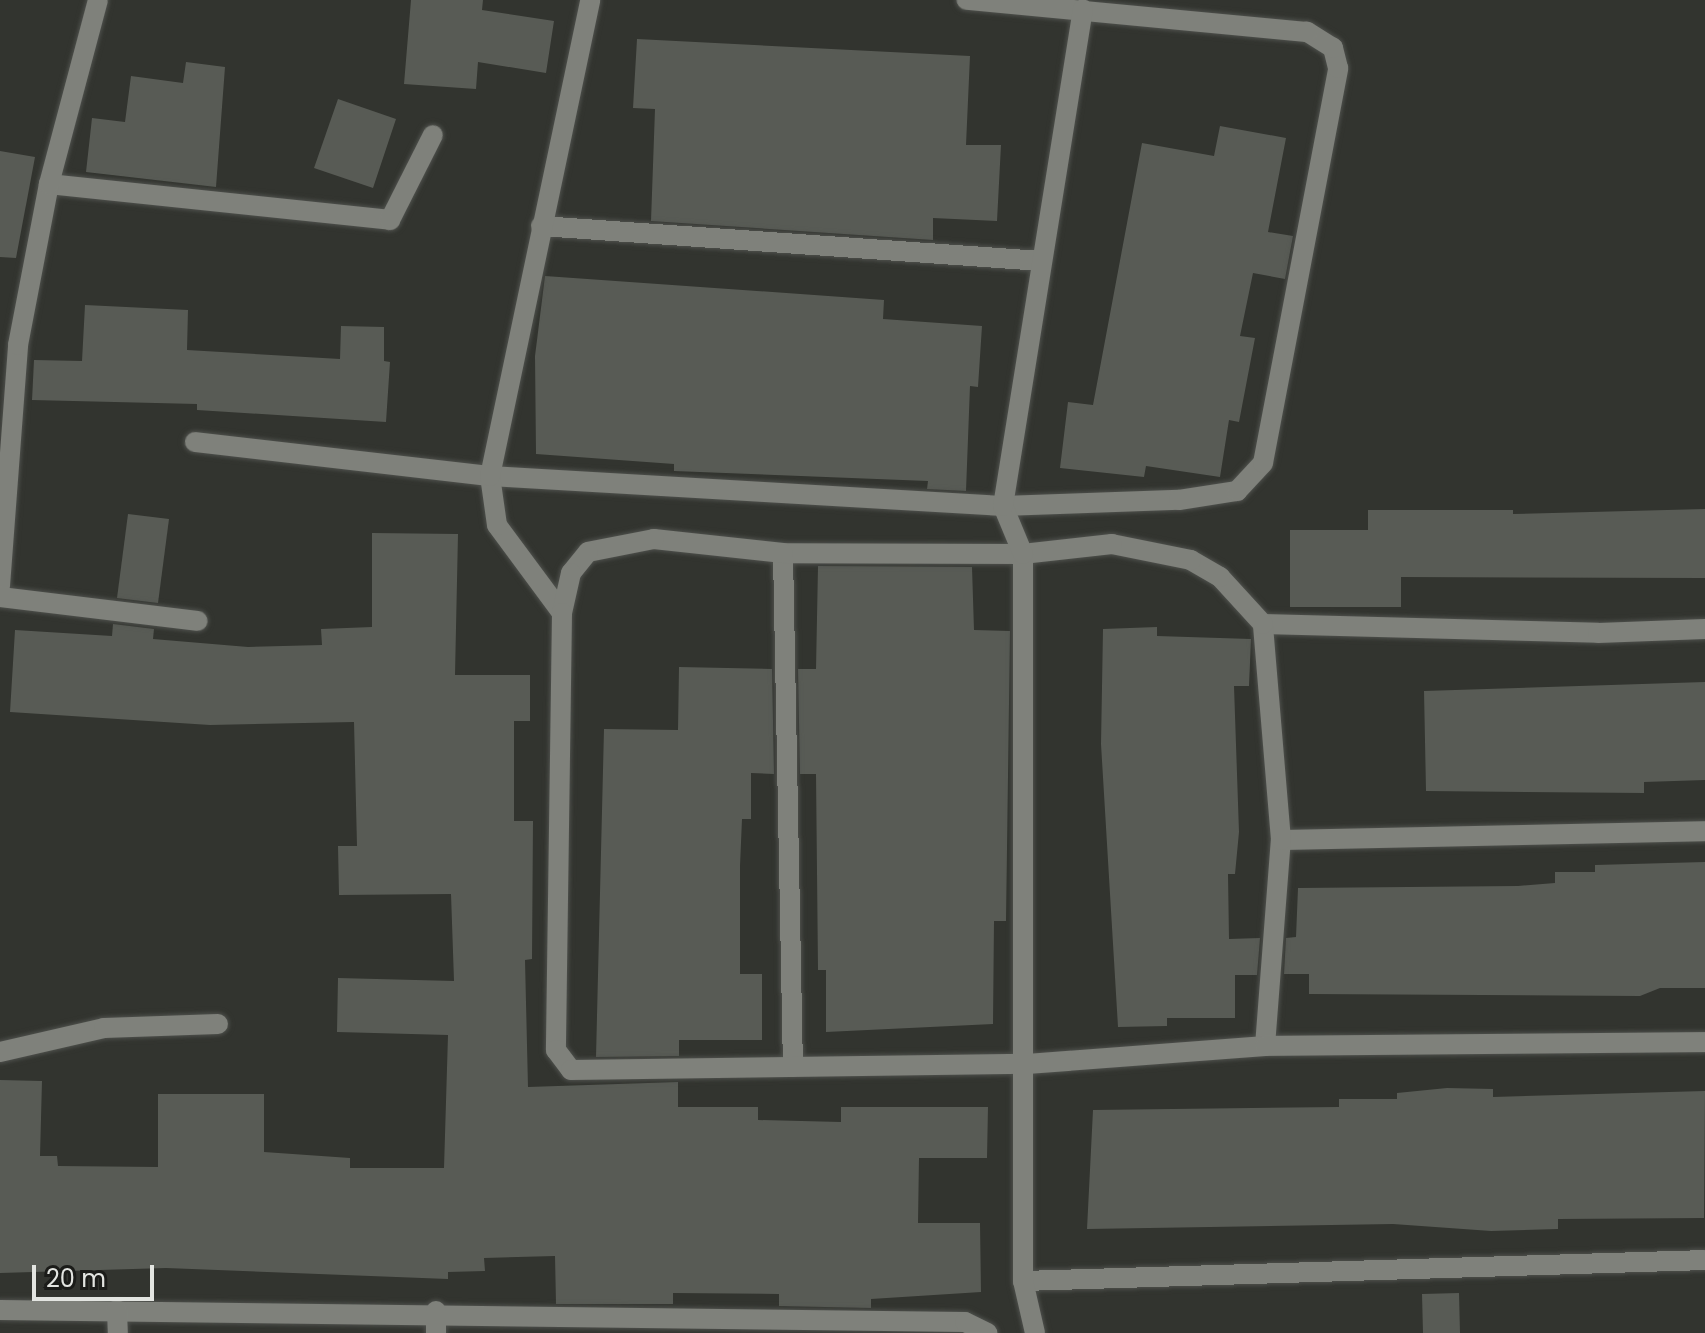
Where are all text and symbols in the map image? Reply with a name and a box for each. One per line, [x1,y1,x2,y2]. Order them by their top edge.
scale bar [36,1249,158,1299]
text: 20 m [46,1262,106,1295]

